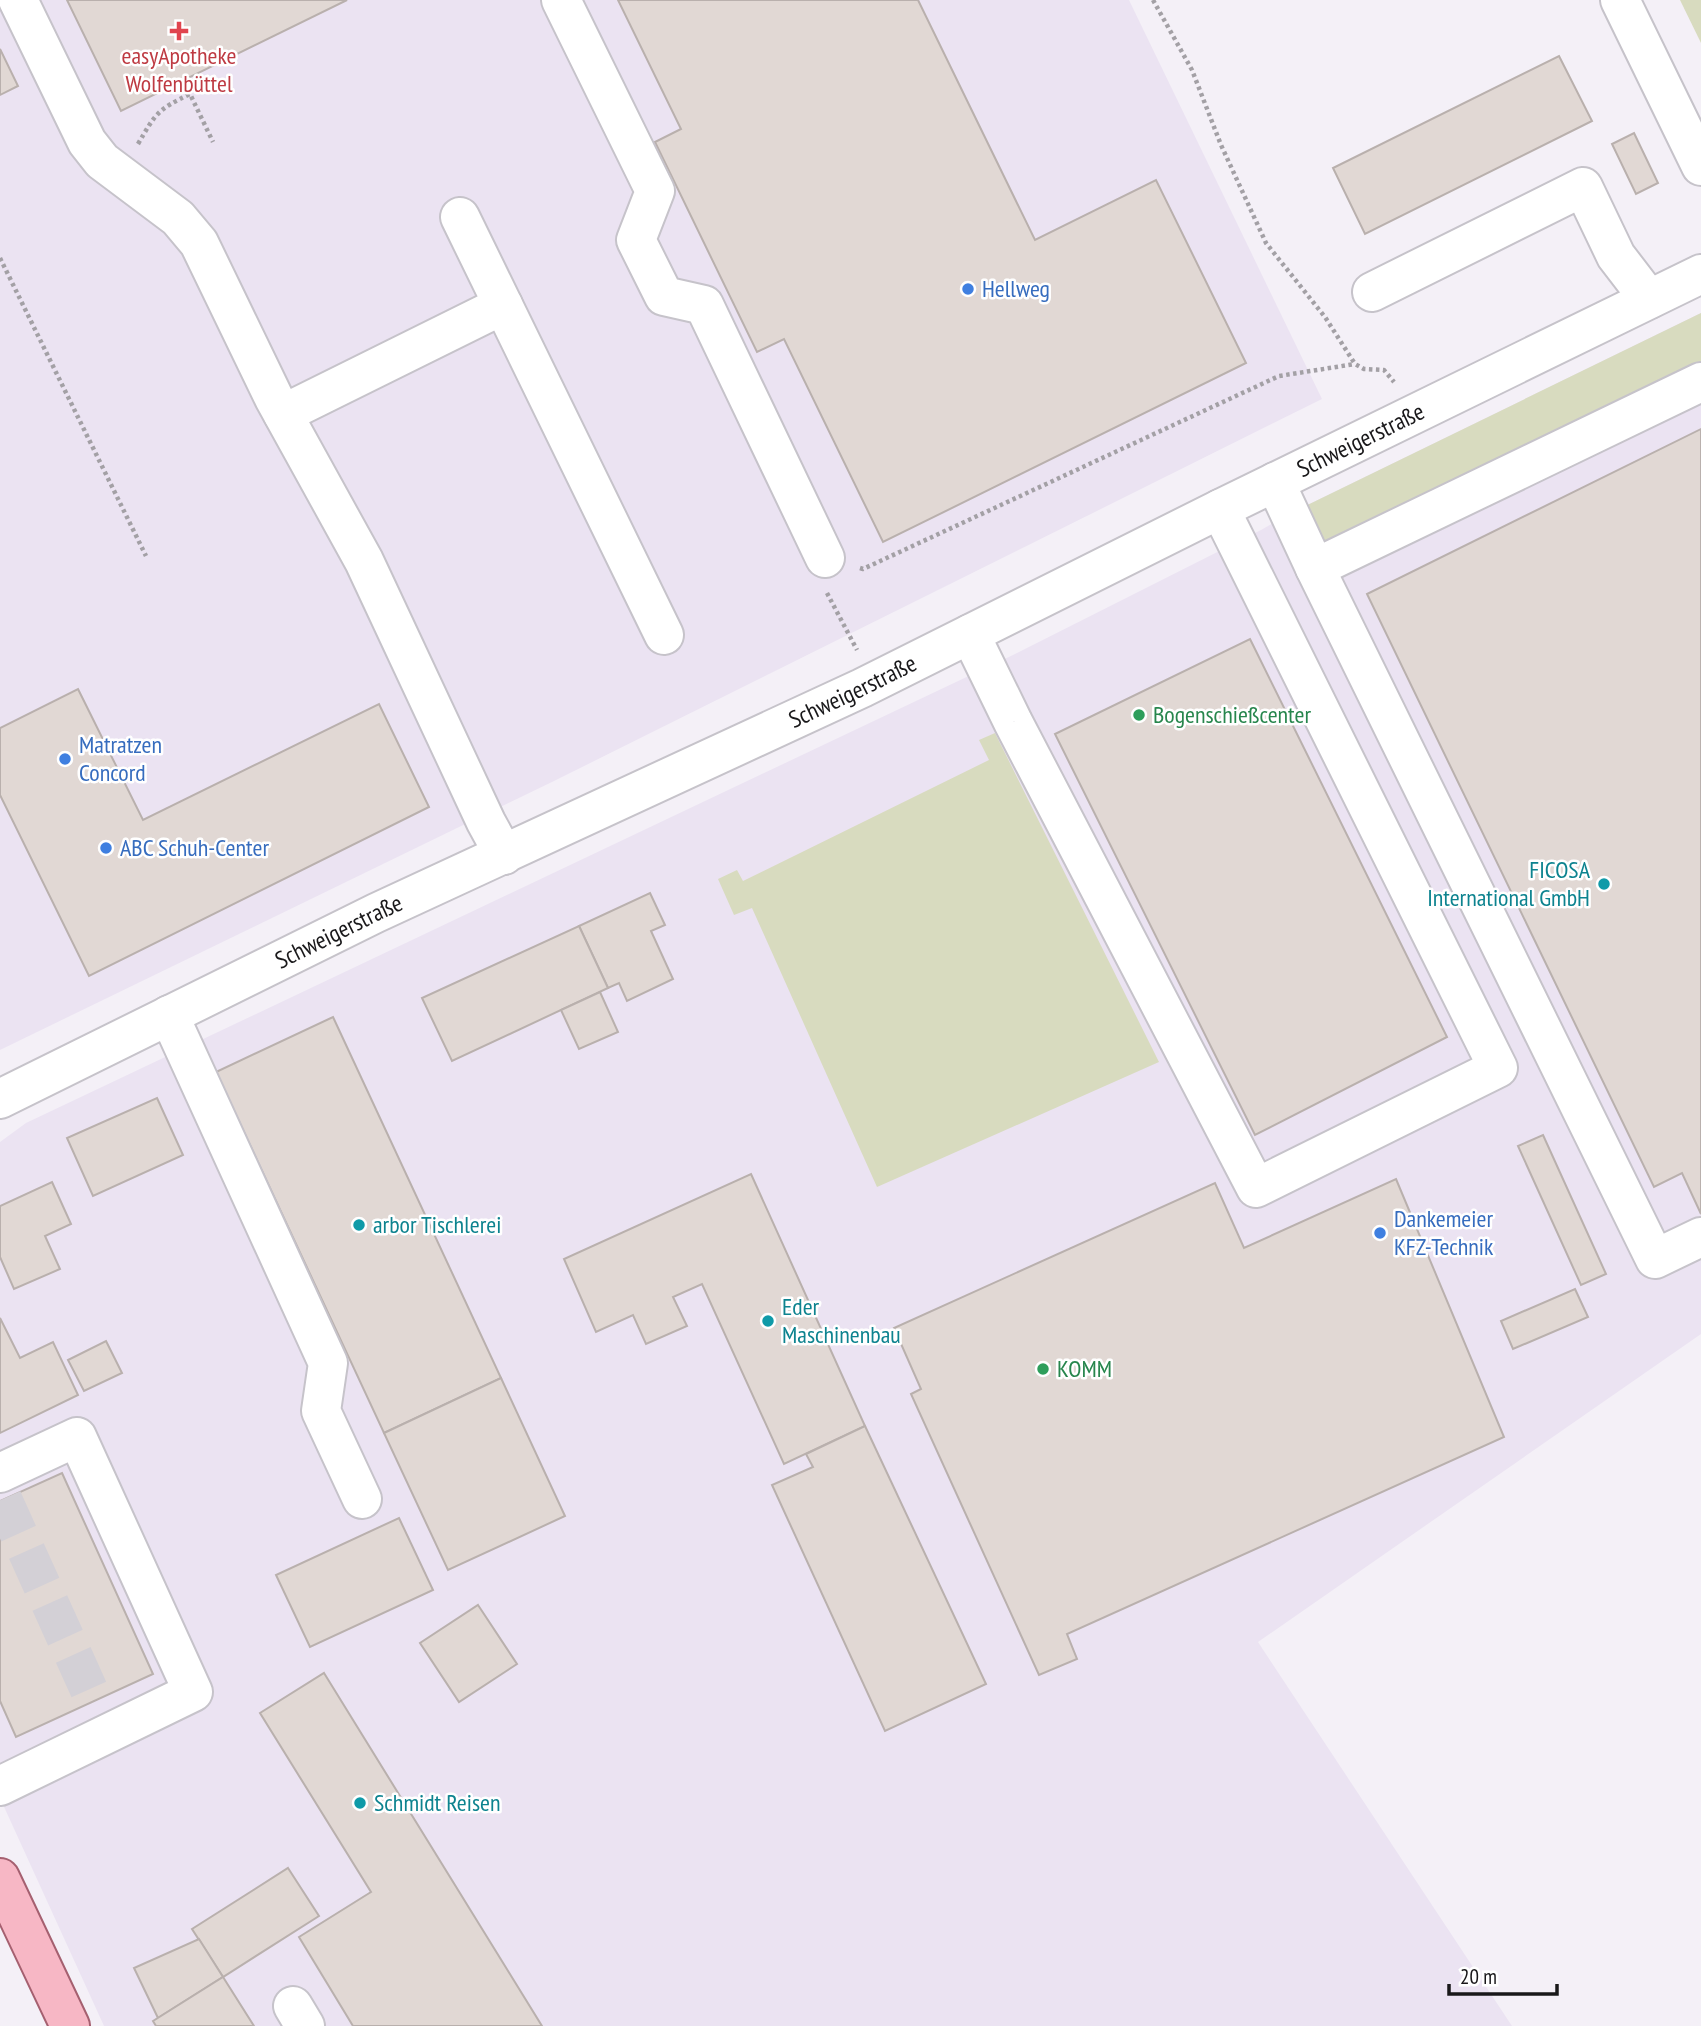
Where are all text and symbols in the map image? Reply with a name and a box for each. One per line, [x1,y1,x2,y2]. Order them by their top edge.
marker: easyApotheke Wolfenbüttel [171,23,187,39]
place label: easyApotheke Wolfenbüttel [122,40,236,99]
place label: Hellweg [982,273,1050,304]
marker: Hellweg [960,281,976,297]
street label: Schweigerstraße [1292,396,1429,484]
street label: Schweigerstraße [784,647,921,735]
place label: Bogenschießcenter [1153,699,1311,730]
marker: Bogenschießcenter [1131,707,1147,723]
place label: Matratzen Concord [79,729,162,788]
marker: Matratzen Concord [57,751,73,767]
place label: ABC Schuh-Center [120,832,269,863]
marker: ABC Schuh-Center [98,840,114,856]
place label: FICOSA International GmbH [1427,854,1591,913]
marker: FICOSA International GmbH [1596,876,1612,892]
street label: Schweigerstraße [270,887,407,975]
place label: Dankemeier KFZ-Technik [1394,1203,1494,1262]
place label: arbor Tischlerei [373,1209,501,1240]
marker: arbor Tischlerei [351,1217,367,1233]
marker: Dankemeier KFZ-Technik [1372,1225,1388,1241]
place label: Eder Maschinenbau [782,1291,901,1350]
marker: Eder Maschinenbau [760,1313,776,1329]
place label: KOMM [1057,1353,1112,1384]
marker: KOMM [1035,1361,1051,1377]
place label: Schmidt Reisen [374,1787,501,1818]
marker: Schmidt Reisen [352,1795,368,1811]
scale bar [1449,1952,1558,1996]
text: 20 m [1460,1963,1497,1990]

